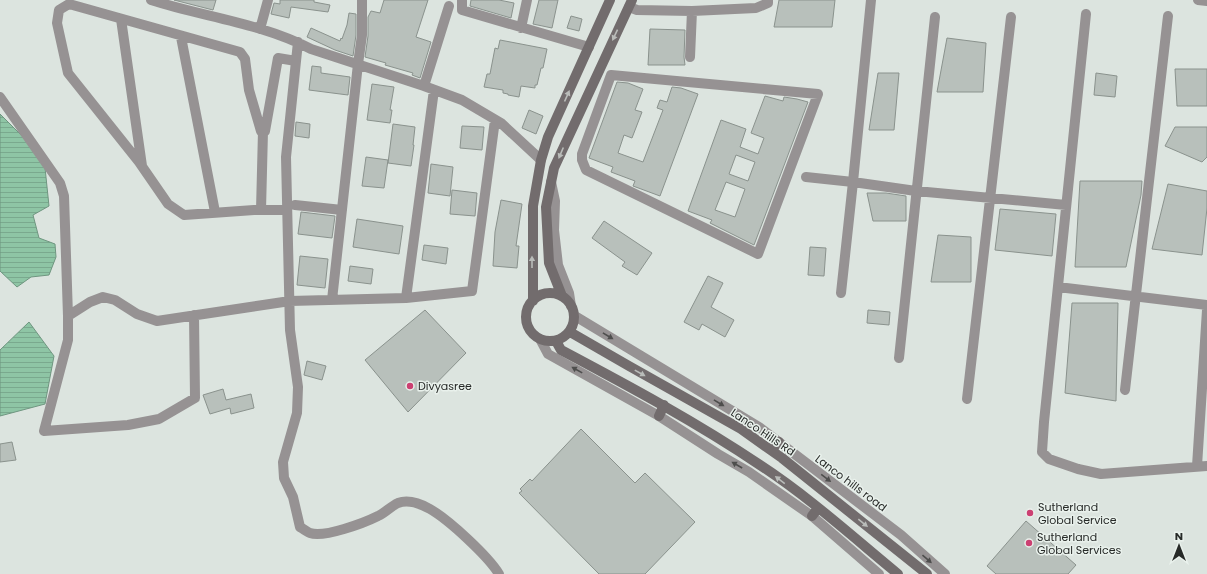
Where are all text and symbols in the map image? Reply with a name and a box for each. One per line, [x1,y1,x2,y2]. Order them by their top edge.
one-way arrow [612,30,618,41]
one-way arrow [564,90,570,101]
one-way arrow [557,148,563,160]
one-way arrow [529,255,535,268]
one-way arrow [602,333,614,340]
one-way arrow [571,367,583,373]
one-way arrow [634,369,646,376]
place label: Divyasree [418,378,472,394]
marker: Divyasree [405,381,415,391]
one-way arrow [713,400,725,407]
street label: Lanco Hills Rd [728,405,798,459]
street label: Lanco hills road [812,451,890,515]
one-way arrow [731,462,743,469]
one-way arrow [820,474,831,482]
one-way arrow [775,475,786,484]
place label: Sutherland Global Service [1038,499,1117,528]
marker: Sutherland Global Service [1025,508,1035,518]
one-way arrow [858,518,869,527]
north arrow [1159,526,1199,566]
text: N [1175,528,1183,544]
place label: Sutherland Global Services [1037,529,1122,558]
marker: Sutherland Global Services [1024,538,1034,548]
one-way arrow [922,554,933,563]

